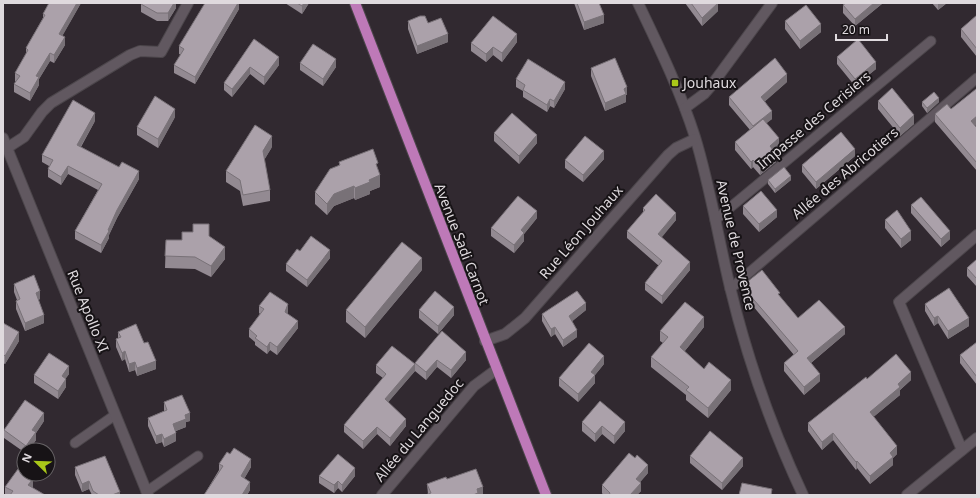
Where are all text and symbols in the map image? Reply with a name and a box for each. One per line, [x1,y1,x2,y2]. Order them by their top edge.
scale bar [836,16,887,42]
text: 20 m [842,21,870,38]
street label: Impasse des Cerisiers [753,66,875,173]
place label: Jouhaux [681,73,737,92]
marker: Jouhaux [670,78,680,88]
street label: Allée des Abricotiers [787,122,902,223]
street label: Avenue de Provence [712,178,761,312]
street label: Avenue Sadi Carnot [431,180,494,307]
street label: Rue Léon Jouhaux [535,180,627,283]
street label: Rue Apollo XI [63,267,114,355]
street label: Allée du Languedoc [370,374,468,485]
north arrow [16,442,56,482]
text: N [18,451,35,465]

